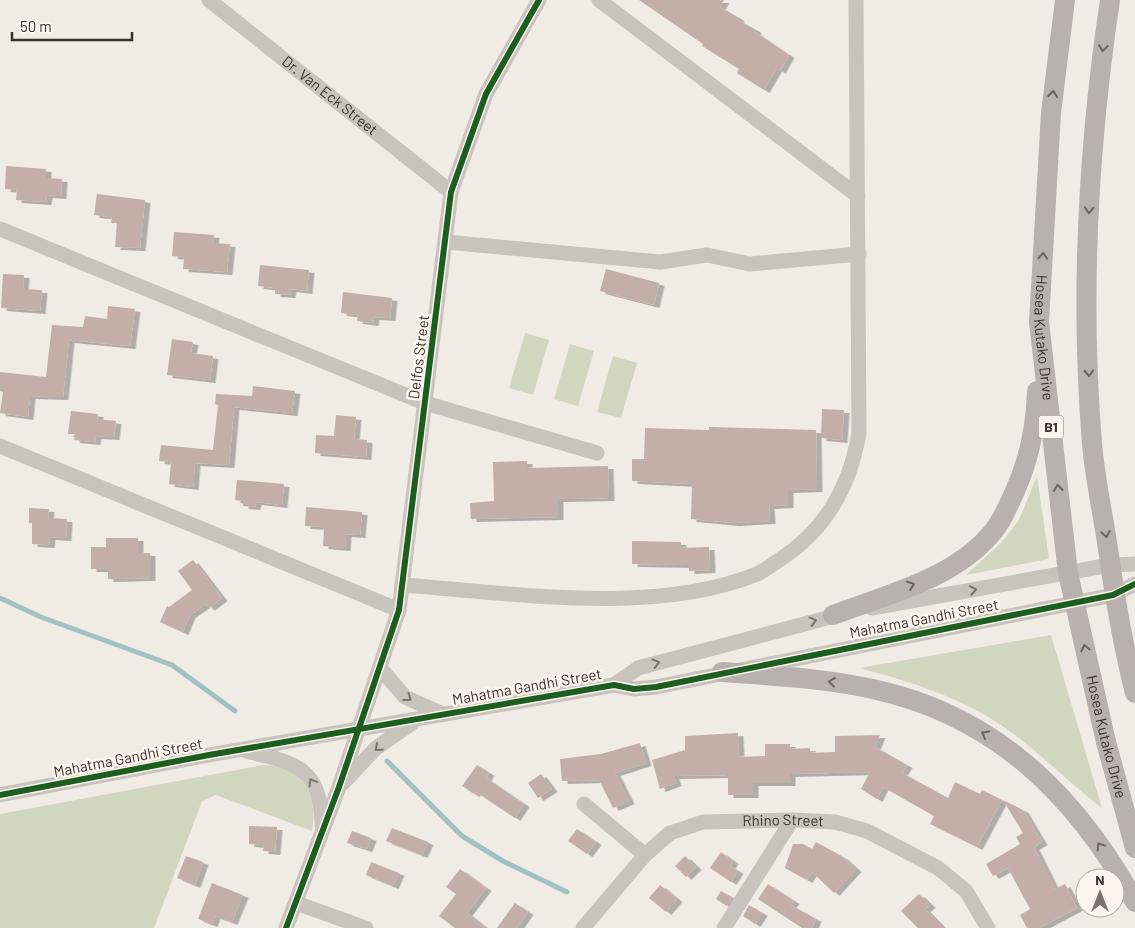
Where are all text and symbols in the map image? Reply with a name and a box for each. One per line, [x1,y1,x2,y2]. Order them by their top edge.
scale bar [12,10,132,42]
text: 50 m [20,17,52,35]
one-way arrow [1098,45,1109,53]
street label: Dr. Van Eck Street [279,52,382,138]
one-way arrow [1048,90,1058,99]
one-way arrow [1084,206,1094,214]
one-way arrow [1037,252,1048,260]
street label: Hosea Kutako Drive [1031,274,1058,401]
street label: Delfos Street [404,314,432,400]
one-way arrow [1084,369,1094,377]
road number: B1 [1038,416,1064,438]
one-way arrow [1053,483,1064,491]
one-way arrow [1100,530,1110,538]
one-way arrow [906,581,915,591]
one-way arrow [968,585,977,595]
street label: Mahatma Gandhi Street [848,595,1000,641]
one-way arrow [809,616,817,626]
one-way arrow [1080,643,1090,652]
one-way arrow [652,659,660,669]
street label: Mahatma Gandhi Street [451,664,603,708]
street label: Hosea Kutako Drive [1083,673,1131,800]
one-way arrow [828,677,836,688]
one-way arrow [402,692,411,701]
one-way arrow [981,730,990,740]
street label: Mahatma Gandhi Street [52,734,204,780]
one-way arrow [374,742,383,751]
one-way arrow [308,778,318,787]
street label: Rhino Street [742,810,824,829]
one-way arrow [1097,842,1106,851]
north arrow [1075,868,1125,918]
text: N [1095,871,1105,888]

